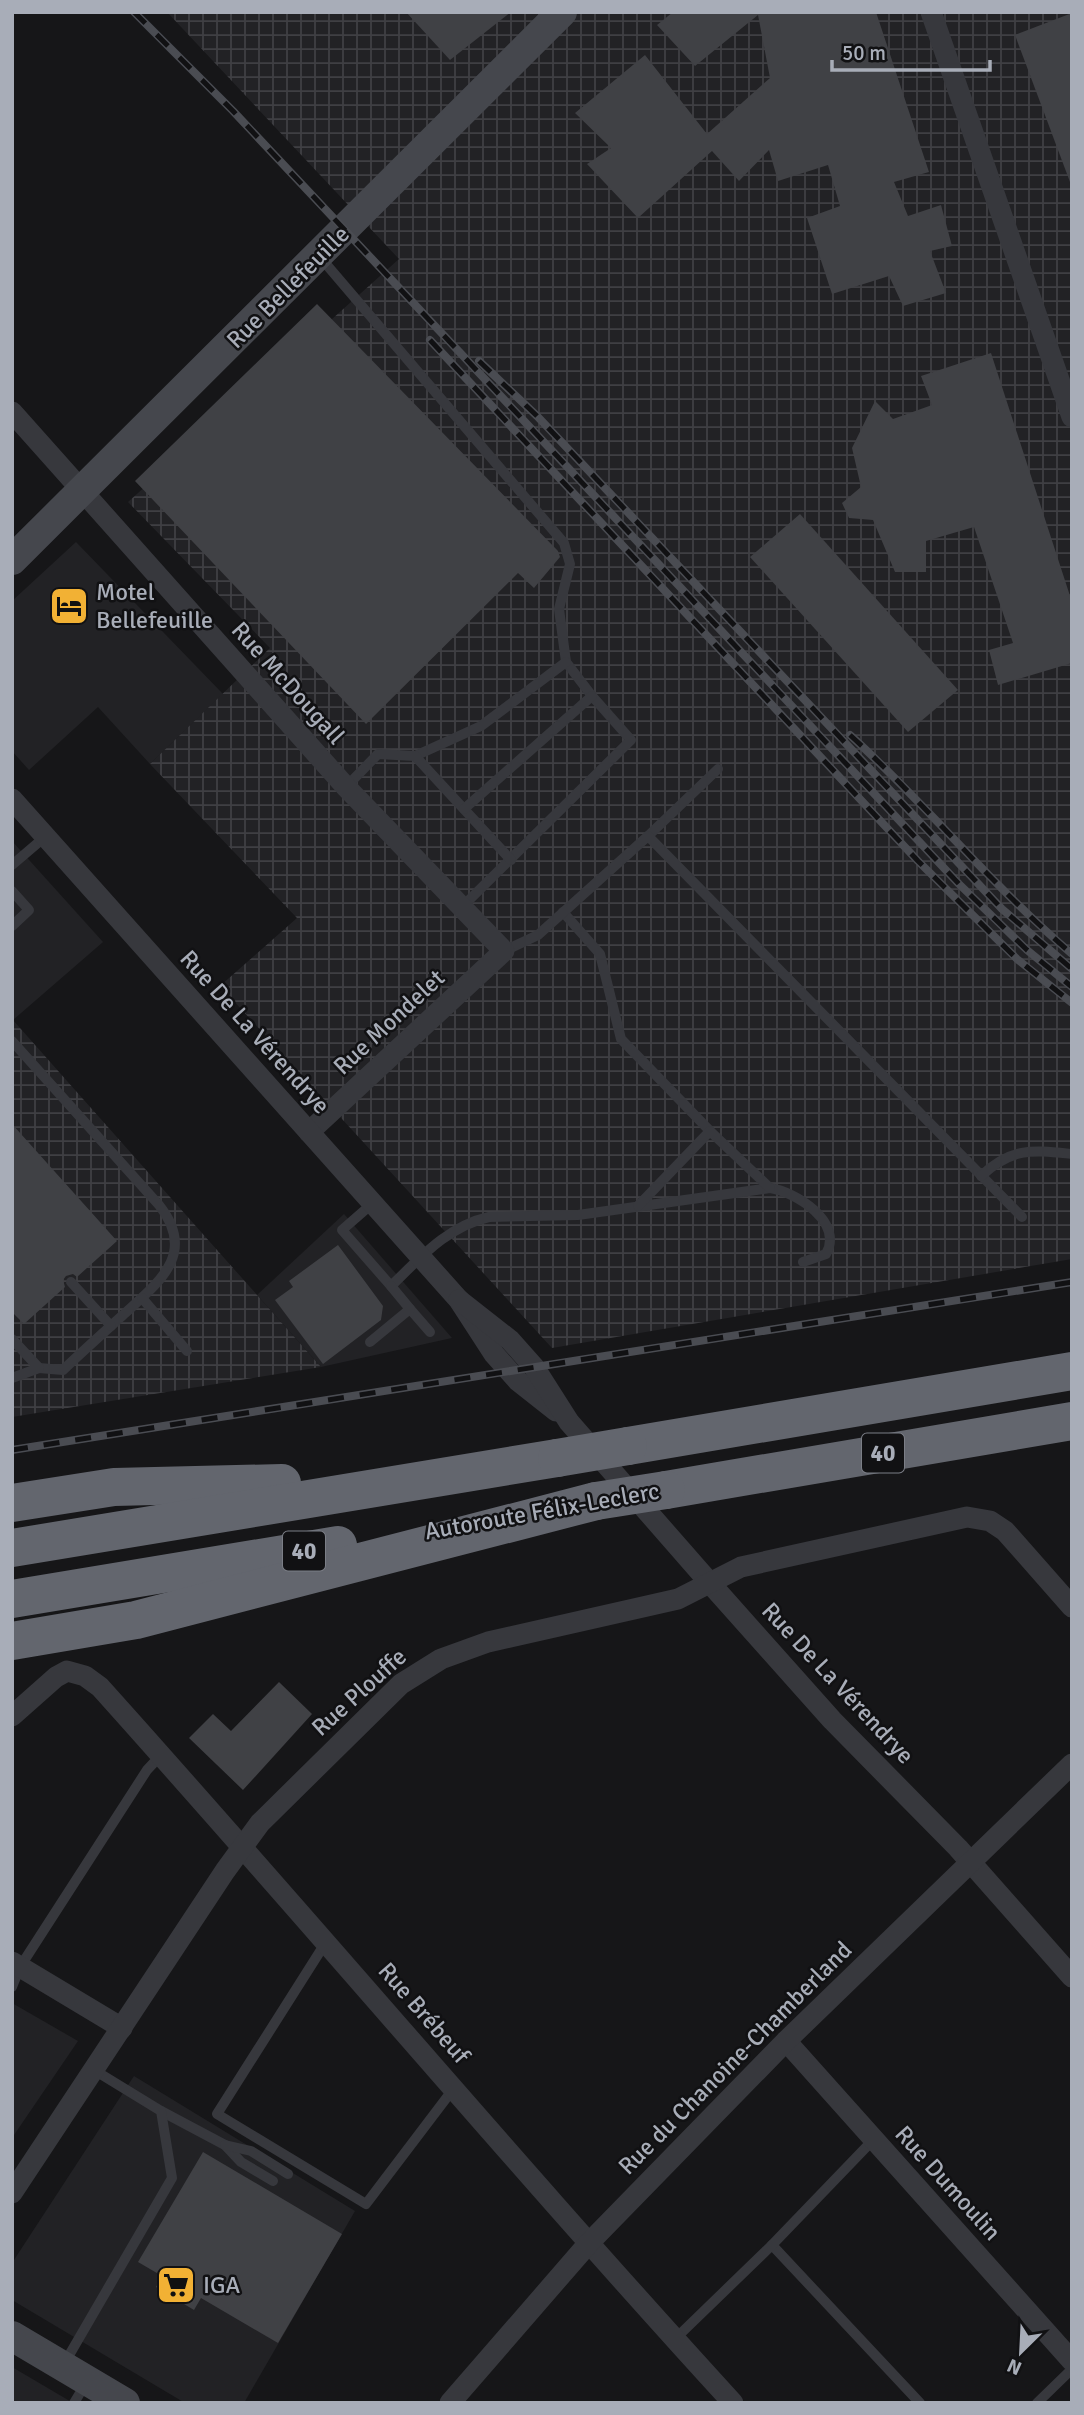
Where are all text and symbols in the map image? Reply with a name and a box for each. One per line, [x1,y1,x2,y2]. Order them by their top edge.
scale bar [832,28,990,72]
text: 50 m [842,40,886,66]
street label: Rue Bellefeuille [220,219,356,355]
place label: Motel Bellefeuille [96,577,213,635]
hotel icon: Motel Bellefeuille [48,585,90,627]
street label: Rue McDougall [225,615,351,751]
street label: Rue De La Vérendrye [174,944,336,1120]
street label: Rue Mondelet [327,963,451,1081]
road number: 40 [862,1434,904,1472]
street label: Autoroute Félix-Leclerc [422,1476,662,1546]
road number: 40 [283,1532,325,1570]
street label: Rue De La Vérendrye [755,1596,921,1770]
street label: Rue Plouffe [305,1642,413,1742]
street label: Rue du Chanoine-Chamberland [612,1935,858,2181]
street label: Rue Brébeuf [372,1956,477,2071]
street label: Rue Dumoulin [889,2119,1007,2247]
supermarket icon: IGA [155,2264,197,2306]
place label: IGA [203,2270,240,2300]
north arrow [986,2317,1056,2387]
text: N [1004,2353,1025,2380]

